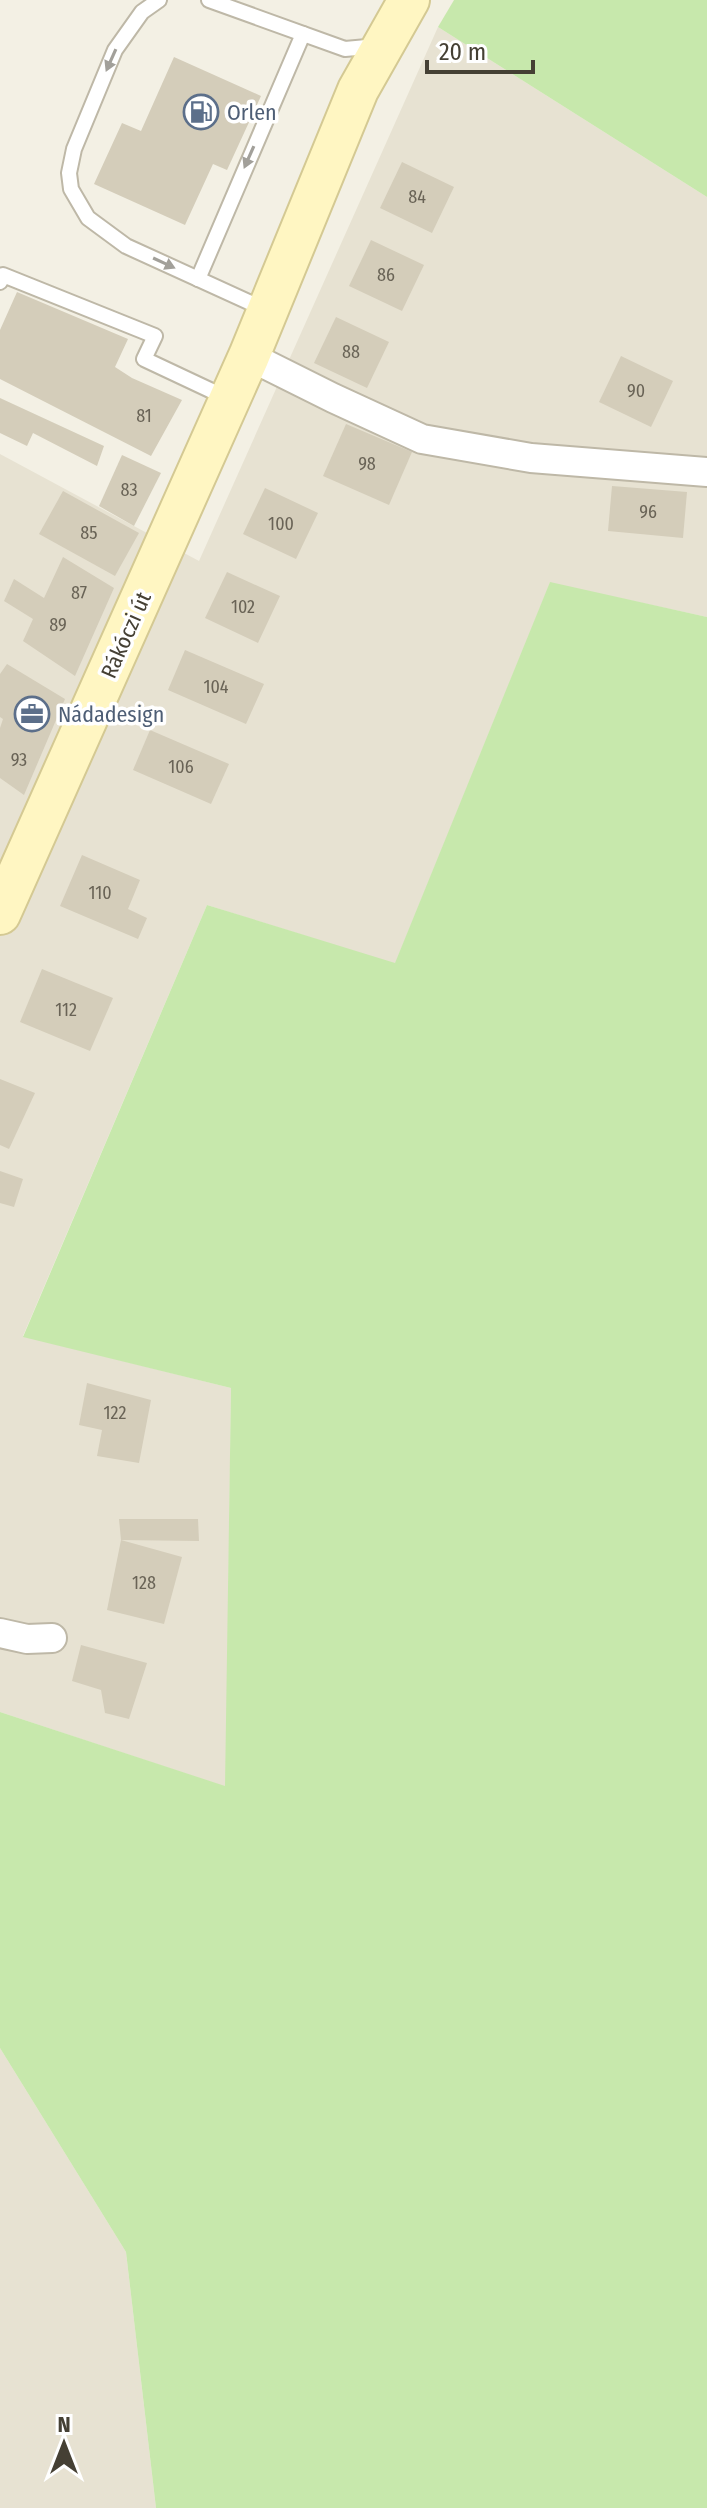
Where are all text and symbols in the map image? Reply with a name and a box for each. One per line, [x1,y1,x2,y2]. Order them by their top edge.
scale bar [427,24,533,74]
text: 20 m [439,38,486,66]
one-way arrow [105,48,118,72]
fuel station icon: Orlen [182,93,220,131]
place label: Orlen [227,99,277,126]
one-way arrow [242,145,256,169]
house number: 84 [408,186,426,208]
one-way arrow [153,256,176,270]
house number: 86 [377,264,395,286]
house number: 88 [342,341,360,363]
house number: 90 [627,380,645,402]
house number: 81 [136,405,152,427]
house number: 98 [358,453,376,475]
house number: 83 [120,479,138,501]
house number: 96 [639,501,657,523]
house number: 100 [268,513,294,535]
house number: 85 [80,522,98,544]
house number: 87 [71,582,87,604]
street label: Rákóczi út [95,587,157,682]
house number: 102 [231,596,255,618]
house number: 89 [49,614,67,636]
house number: 104 [203,676,229,698]
office icon: Nádadesign [13,695,51,733]
place label: Nádadesign [58,701,164,728]
house number: 93 [11,749,27,771]
house number: 106 [168,756,194,778]
house number: 110 [88,882,112,904]
house number: 112 [55,999,77,1021]
house number: 122 [104,1402,127,1424]
house number: 128 [132,1572,156,1594]
north arrow [24,2404,104,2484]
text: N [57,2411,71,2438]

